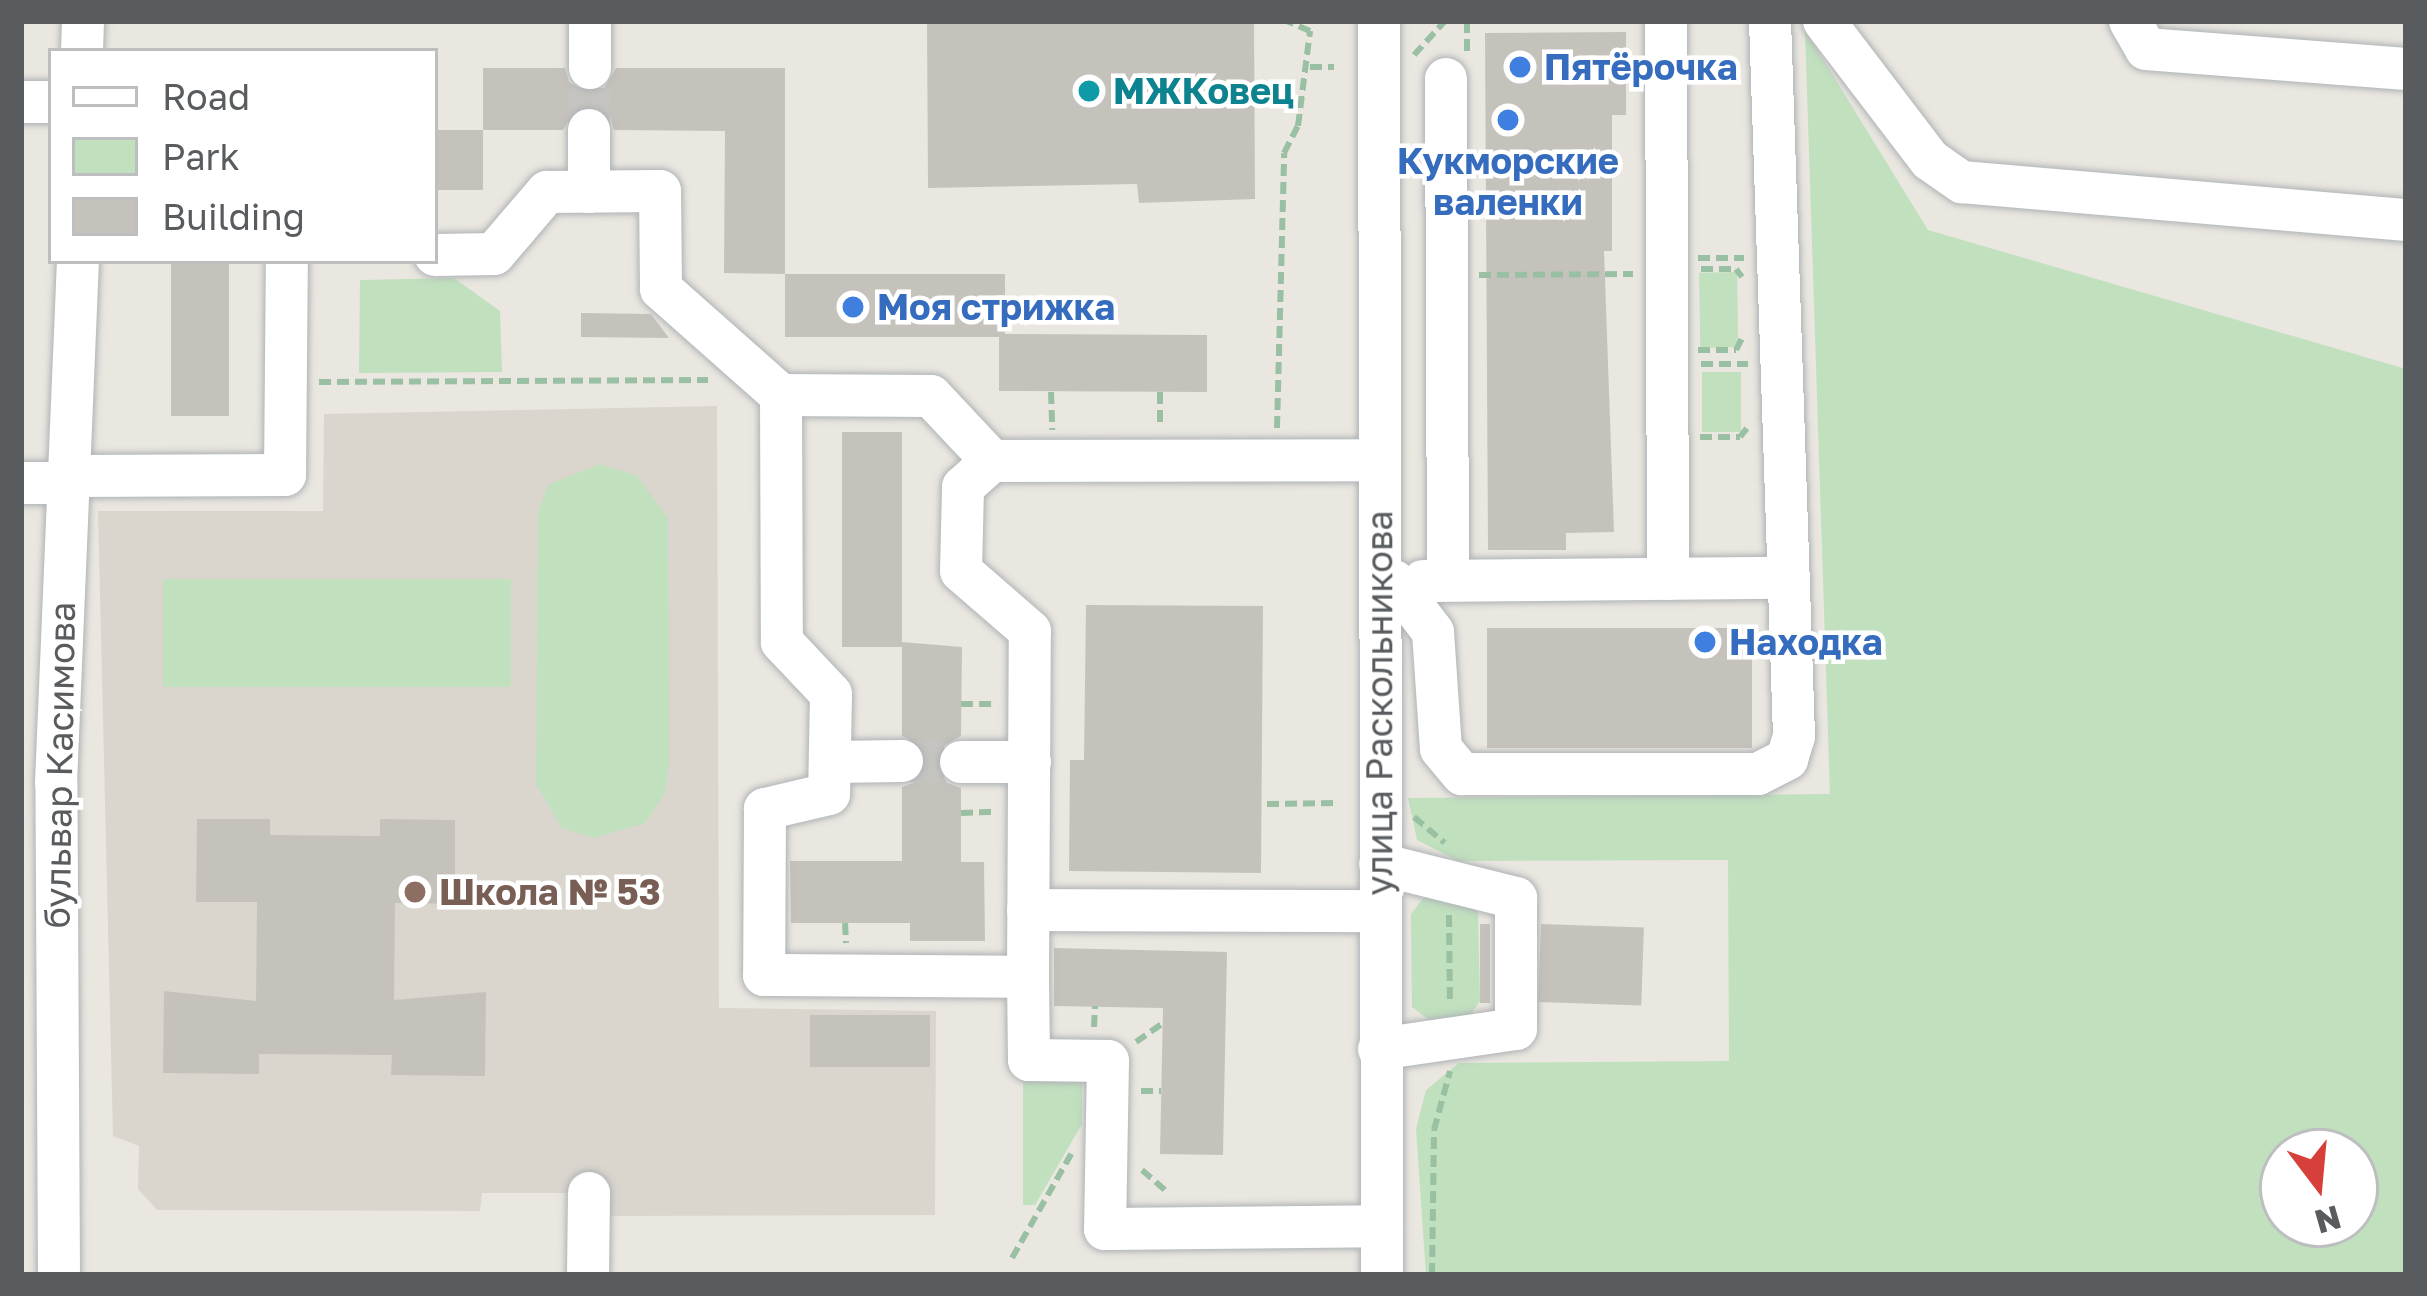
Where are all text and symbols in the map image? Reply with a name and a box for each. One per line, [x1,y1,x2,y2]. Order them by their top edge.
place label: Пятёрочка [1544,45,1738,89]
legend [48,48,438,264]
marker: Пятёрочка [1507,54,1533,80]
place label: МЖКовец [1113,69,1294,113]
text: Road [162,75,250,118]
marker: МЖКовец [1076,78,1102,104]
marker: Кукморские валенки [1495,107,1521,133]
text: Park [162,135,240,178]
place label: Кукморские валенки [1397,138,1619,223]
text: Building [162,195,305,238]
place label: Моя стрижка [877,285,1115,329]
marker: Моя стрижка [840,294,866,320]
street label: улица Раскольникова [1357,510,1401,896]
street label: бульвар Касимова [35,601,83,929]
place label: Находка [1729,620,1883,664]
marker: Находка [1692,629,1718,655]
place label: Школа № 53 [439,870,661,914]
marker: Школа № 53 [402,879,428,905]
north arrow [2259,1128,2379,1248]
text: N [2311,1198,2346,1242]

